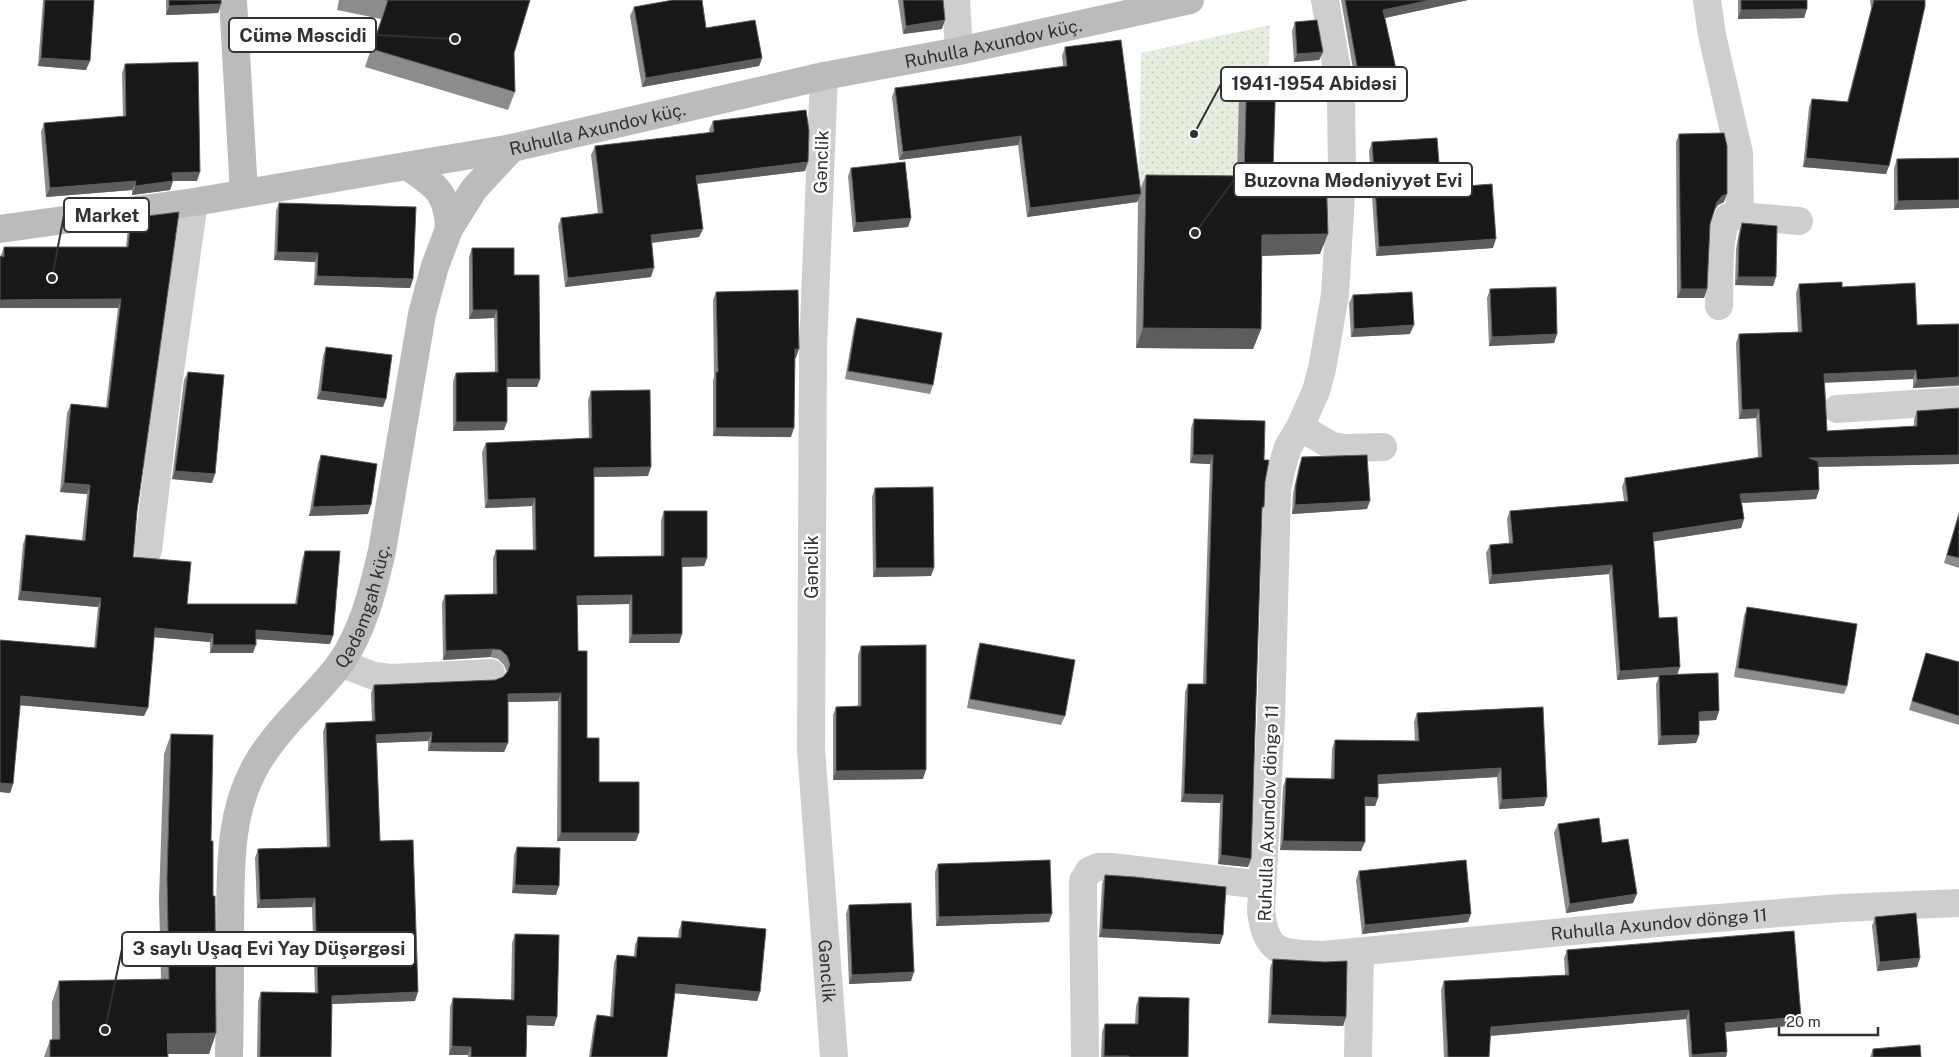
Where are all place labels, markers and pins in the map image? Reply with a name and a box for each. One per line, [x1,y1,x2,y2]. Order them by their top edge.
callout: Cümə Məscidi [229,18,376,52]
callout: 1941-1954 Abidəsi [1221,67,1407,101]
callout: Buzovna Mədəniyyət Evi [1234,163,1472,197]
callout: Market [64,198,149,232]
callout: 3 saylı Uşaq Evi Yay Düşərgəsi [122,932,415,966]

